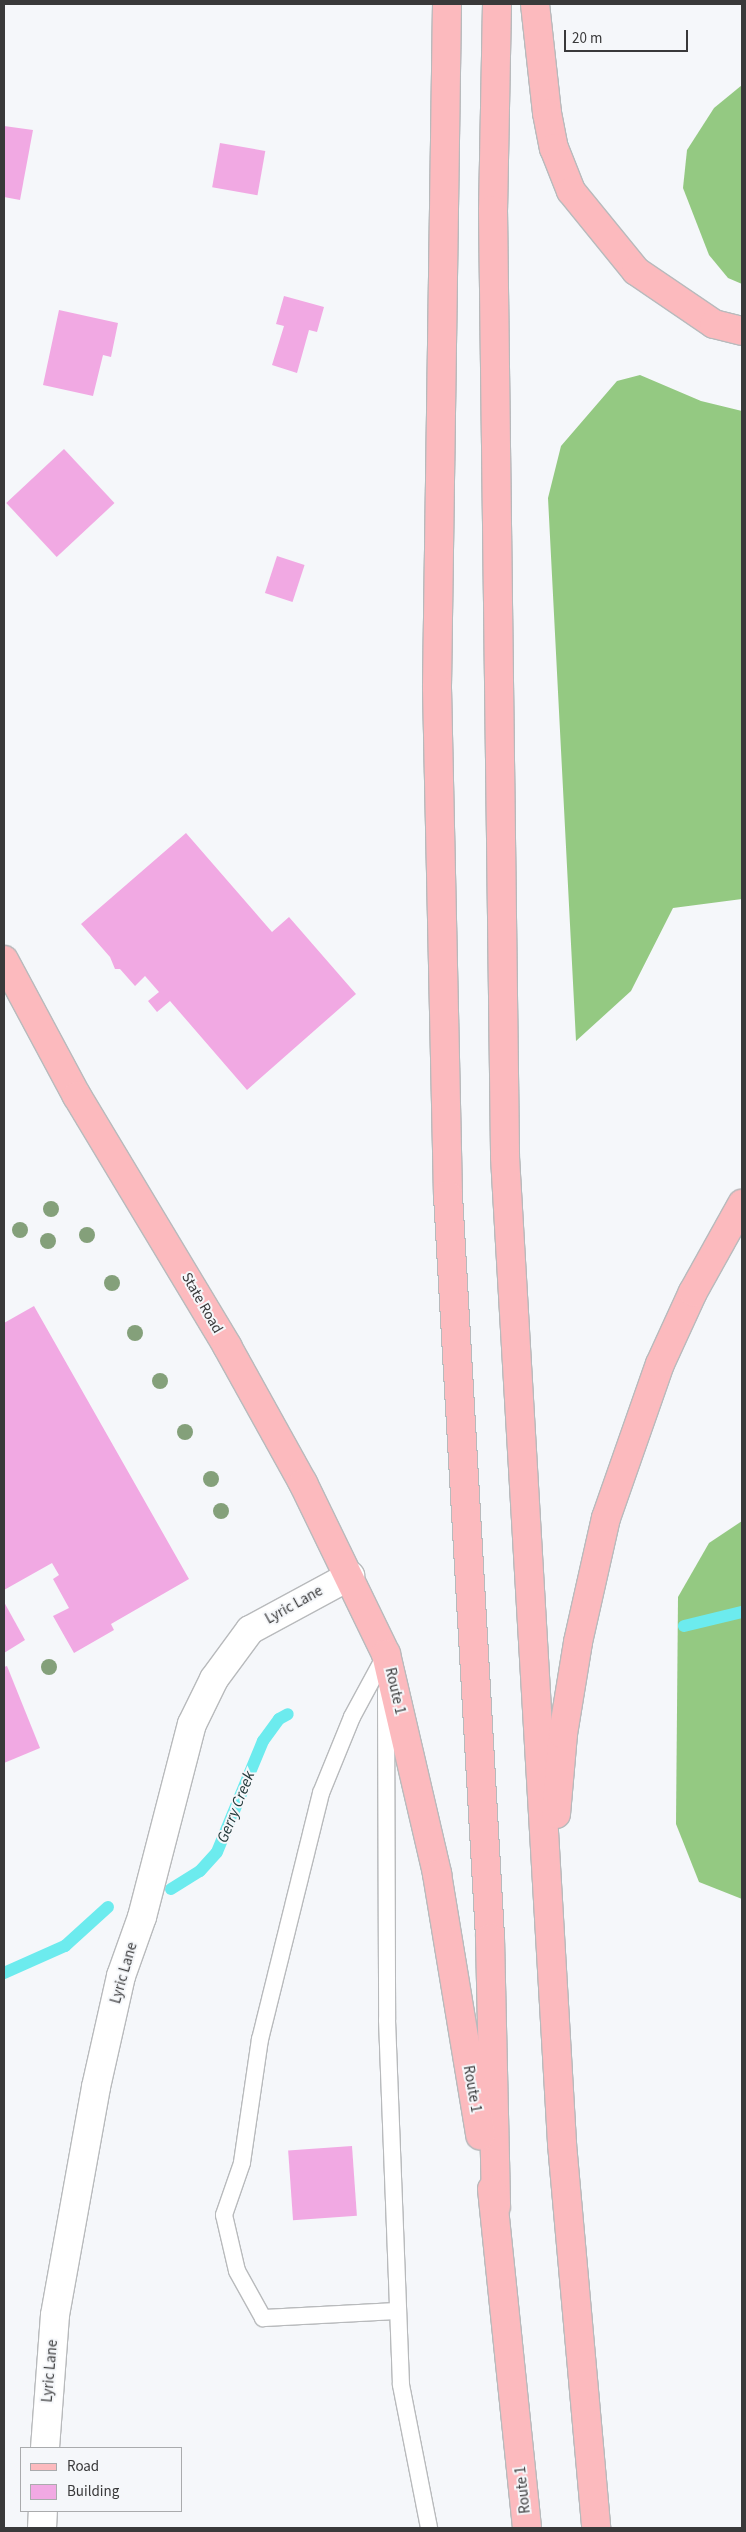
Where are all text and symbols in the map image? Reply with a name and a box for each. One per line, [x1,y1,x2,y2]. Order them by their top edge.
scale bar [566,20,690,52]
text: 20 m [572,28,602,49]
street label: State Road [177,1269,227,1337]
street label: Lyric Lane [262,1582,326,1628]
street label: Route 1 [381,1666,409,1716]
water label: Gerry Creek [213,1768,259,1846]
street label: Lyric Lane [107,1940,141,2006]
street label: Route 1 [459,2064,485,2114]
street label: Lyric Lane [38,2339,62,2403]
legend [20,2447,182,2512]
text: Road [67,2456,99,2477]
street label: Route 1 [512,2465,534,2515]
text: Building [67,2481,119,2502]

